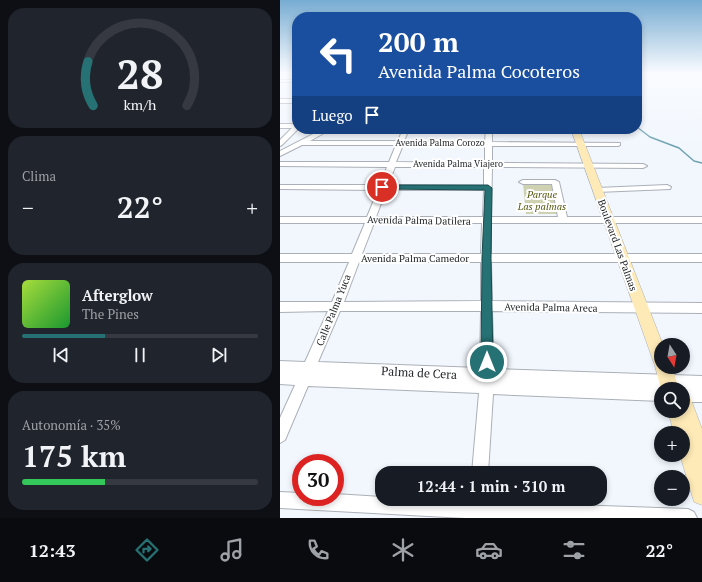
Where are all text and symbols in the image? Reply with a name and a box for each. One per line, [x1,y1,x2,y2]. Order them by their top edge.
text: 200 m [378,23,459,60]
icon: left [312,28,364,80]
text: 28 [116,46,164,101]
text: Avenida Palma Cocoteros [378,59,580,83]
text: km/h [124,94,157,113]
icon: arrive [361,104,383,126]
text: Luego [312,105,353,125]
street label: Avenida Palma Corozo [395,137,485,149]
street label: Avenida Palma Viajero [413,158,503,170]
text: Clima [22,167,56,185]
pin [365,170,399,204]
icon: arrive [371,176,393,198]
text: 22° [117,187,163,227]
park label: Parque Las palmas [517,188,566,213]
text: − [22,193,34,222]
text: + [246,193,258,222]
street label: Boulevard Las Palmas [595,198,640,293]
street label: Avenida Palma Datilera [367,213,471,228]
street label: Avenida Palma Camedor [361,252,469,265]
street label: Calle Palma Yuca [313,272,354,348]
text: Afterglow [82,285,153,305]
street label: Avenida Palma Areca [504,300,598,315]
text: The Pines [82,305,139,323]
north arrow [654,338,690,374]
map controls [654,338,690,506]
position arrow [466,341,508,383]
icon: previous [50,344,72,366]
icon: pause [129,344,151,366]
icon: next [208,344,230,366]
street label: Palma de Cera [381,363,457,382]
button: search [654,382,690,418]
text: Autonomía · 35% [22,416,121,434]
button: + [654,426,690,462]
text: 175 km [22,436,126,476]
speed limit sign: 30 [292,454,344,506]
button: − [654,470,690,506]
text: 12:44 · 1 min · 310 m [417,476,565,496]
icon: directions [133,536,161,564]
icon: music [218,536,246,564]
icon: phone [304,536,332,564]
icon: climate [389,536,417,564]
icon: car [475,536,503,564]
icon: filters [560,536,588,564]
text: 12:43 [29,538,76,562]
text: 22° [645,538,673,562]

